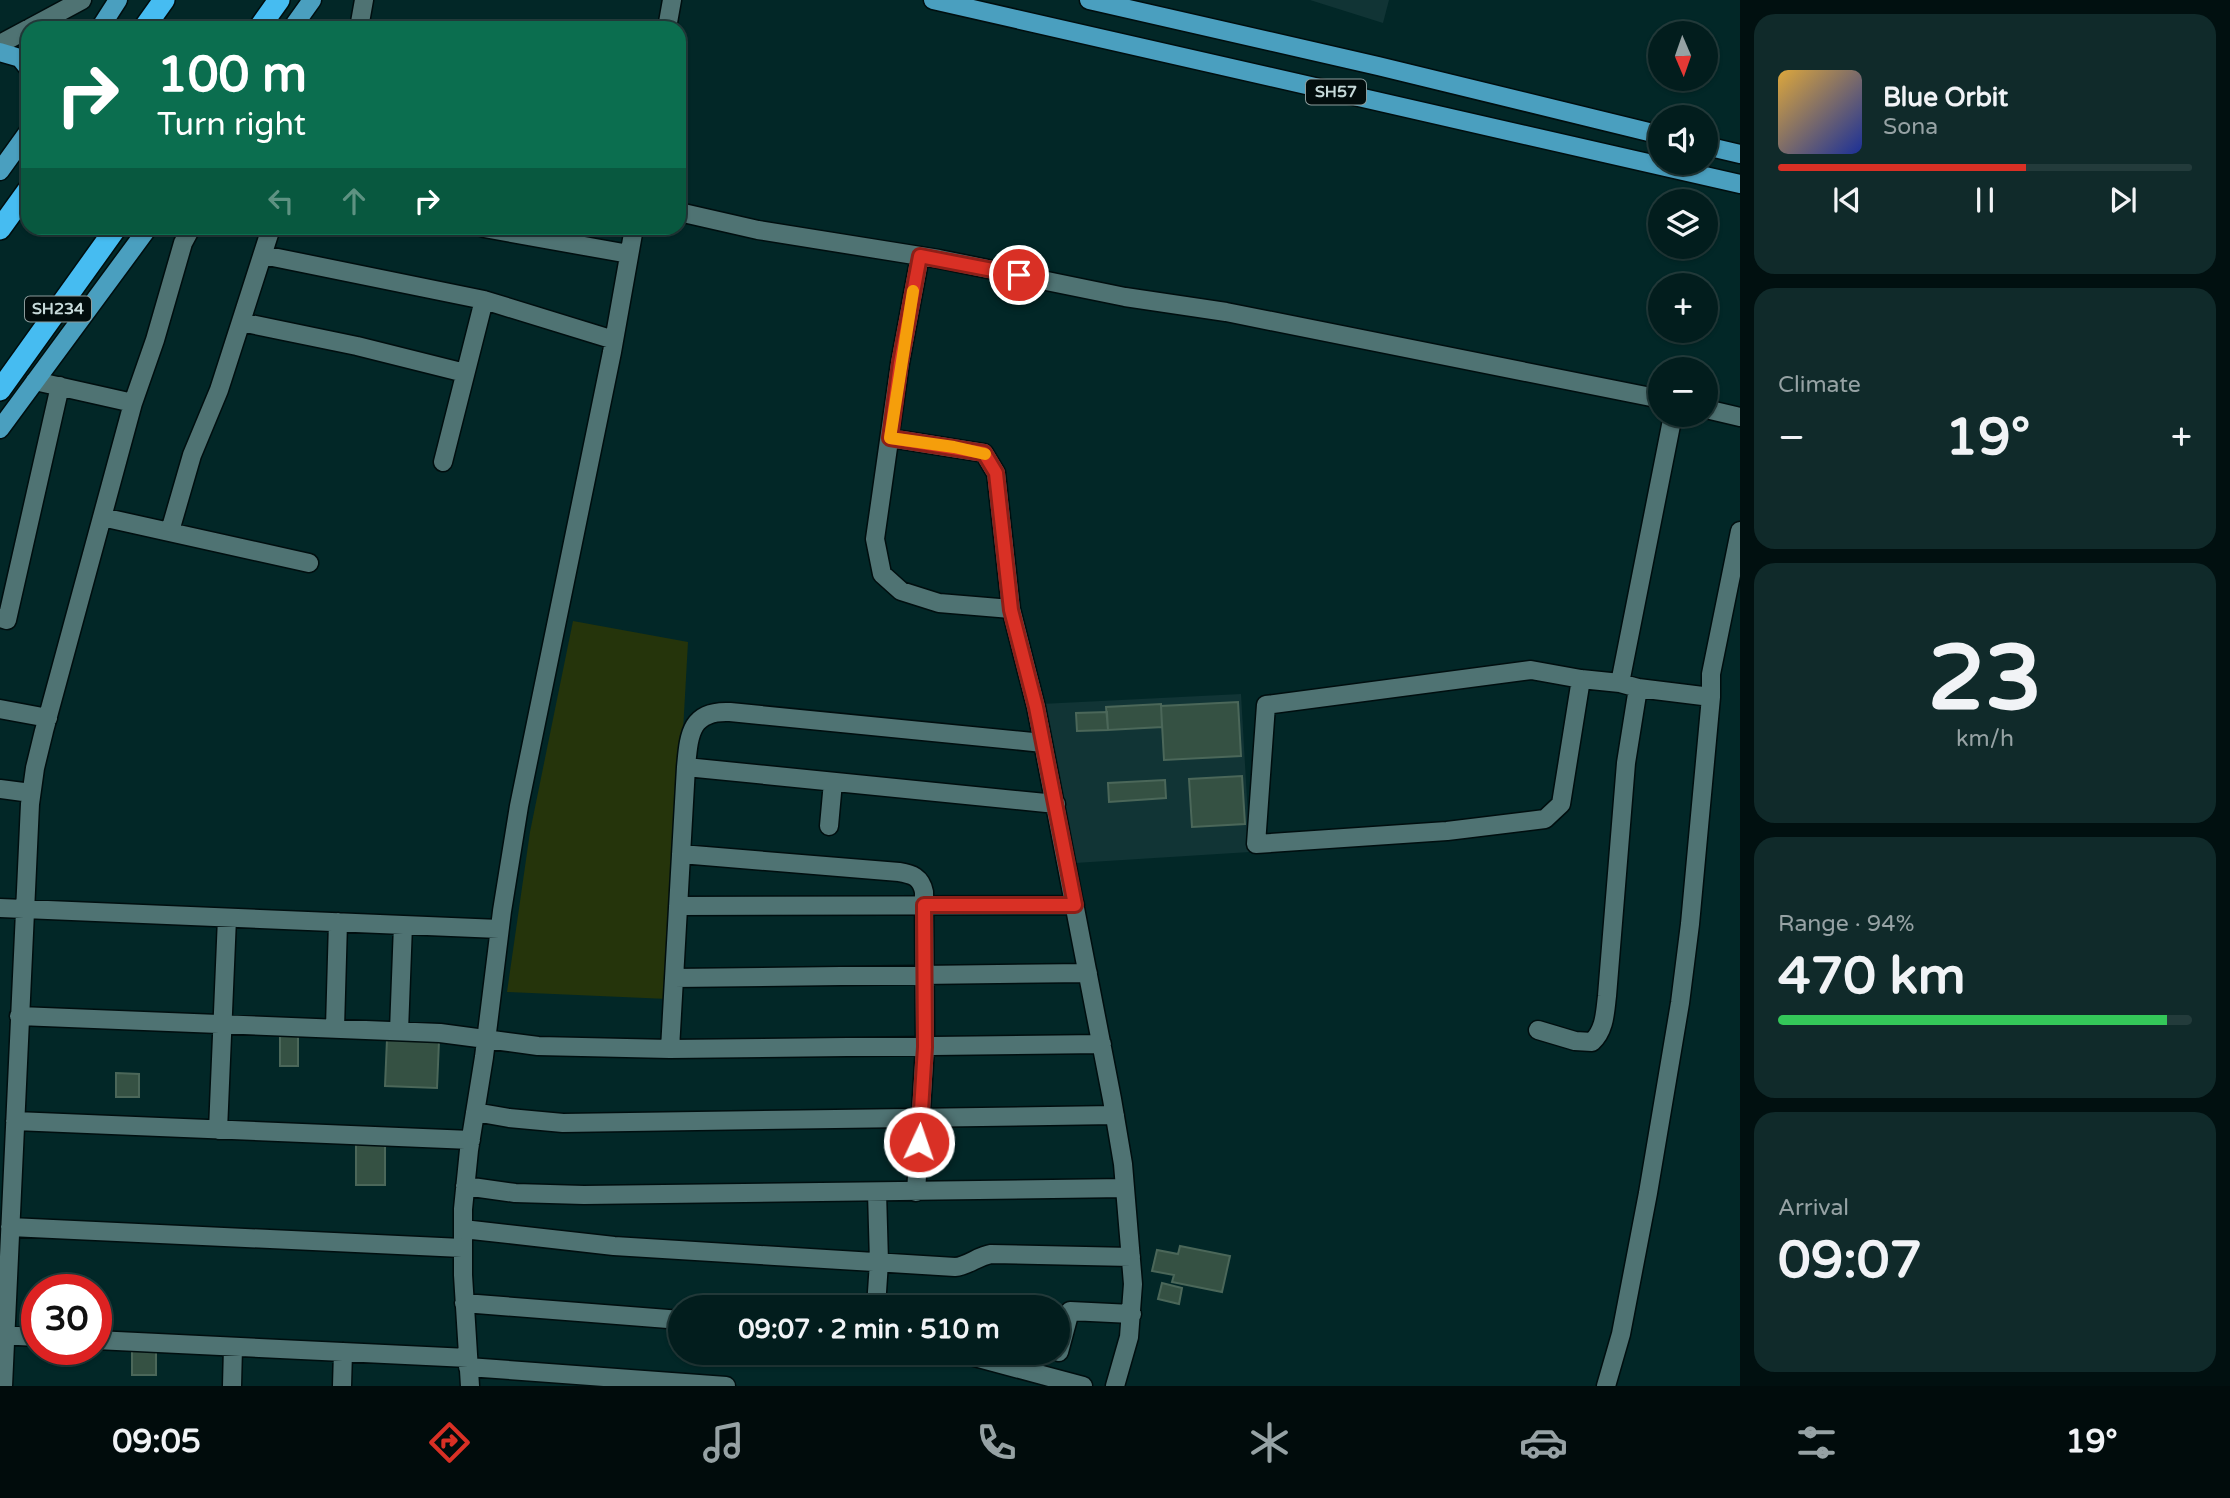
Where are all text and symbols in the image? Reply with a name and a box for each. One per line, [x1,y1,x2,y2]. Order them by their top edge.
north arrow [1648,21,1718,91]
map controls [1648,21,1718,427]
text: 100 m [157,46,307,105]
icon: right [42,49,133,140]
road number: SH57 [1306,80,1366,104]
text: Blue Orbit [1883,82,2008,113]
button: sound [1648,105,1718,175]
text: Turn right [157,106,306,144]
text: Sona [1883,113,1938,141]
icon: previous [1828,181,1866,219]
icon: pause [1966,181,2004,219]
icon: next [2104,181,2142,219]
icon: left [262,182,300,220]
icon: ahead [335,182,373,220]
icon: right [408,182,446,220]
button: layers [1648,189,1718,259]
pin [989,245,1049,305]
icon: arrive [1000,256,1038,294]
button: + [1648,273,1718,343]
road number: SH234 [25,296,91,322]
button: − [1648,357,1718,427]
text: Climate [1778,371,1861,399]
text: 19° [1945,406,2030,469]
text: − [1778,415,1805,461]
text: + [2171,415,2192,461]
text: 23 [1928,624,2042,734]
text: km/h [1956,725,2014,753]
text: Range · 94% [1778,910,1914,938]
text: 470 km [1778,945,1966,1008]
position arrow [882,1105,956,1179]
text: Arrival [1778,1194,1849,1222]
text: 09:07 [1778,1229,1922,1292]
speed limit sign: 30 [21,1274,112,1365]
text: 09:07 · 2 min · 510 m [738,1314,1000,1345]
icon: directions [425,1418,474,1467]
icon: music [699,1418,748,1467]
icon: phone [972,1418,1021,1467]
icon: climate [1245,1418,1294,1467]
icon: car [1519,1418,1568,1467]
icon: filters [1792,1418,1841,1467]
text: 09:05 [112,1423,201,1461]
text: 19° [2065,1423,2118,1461]

